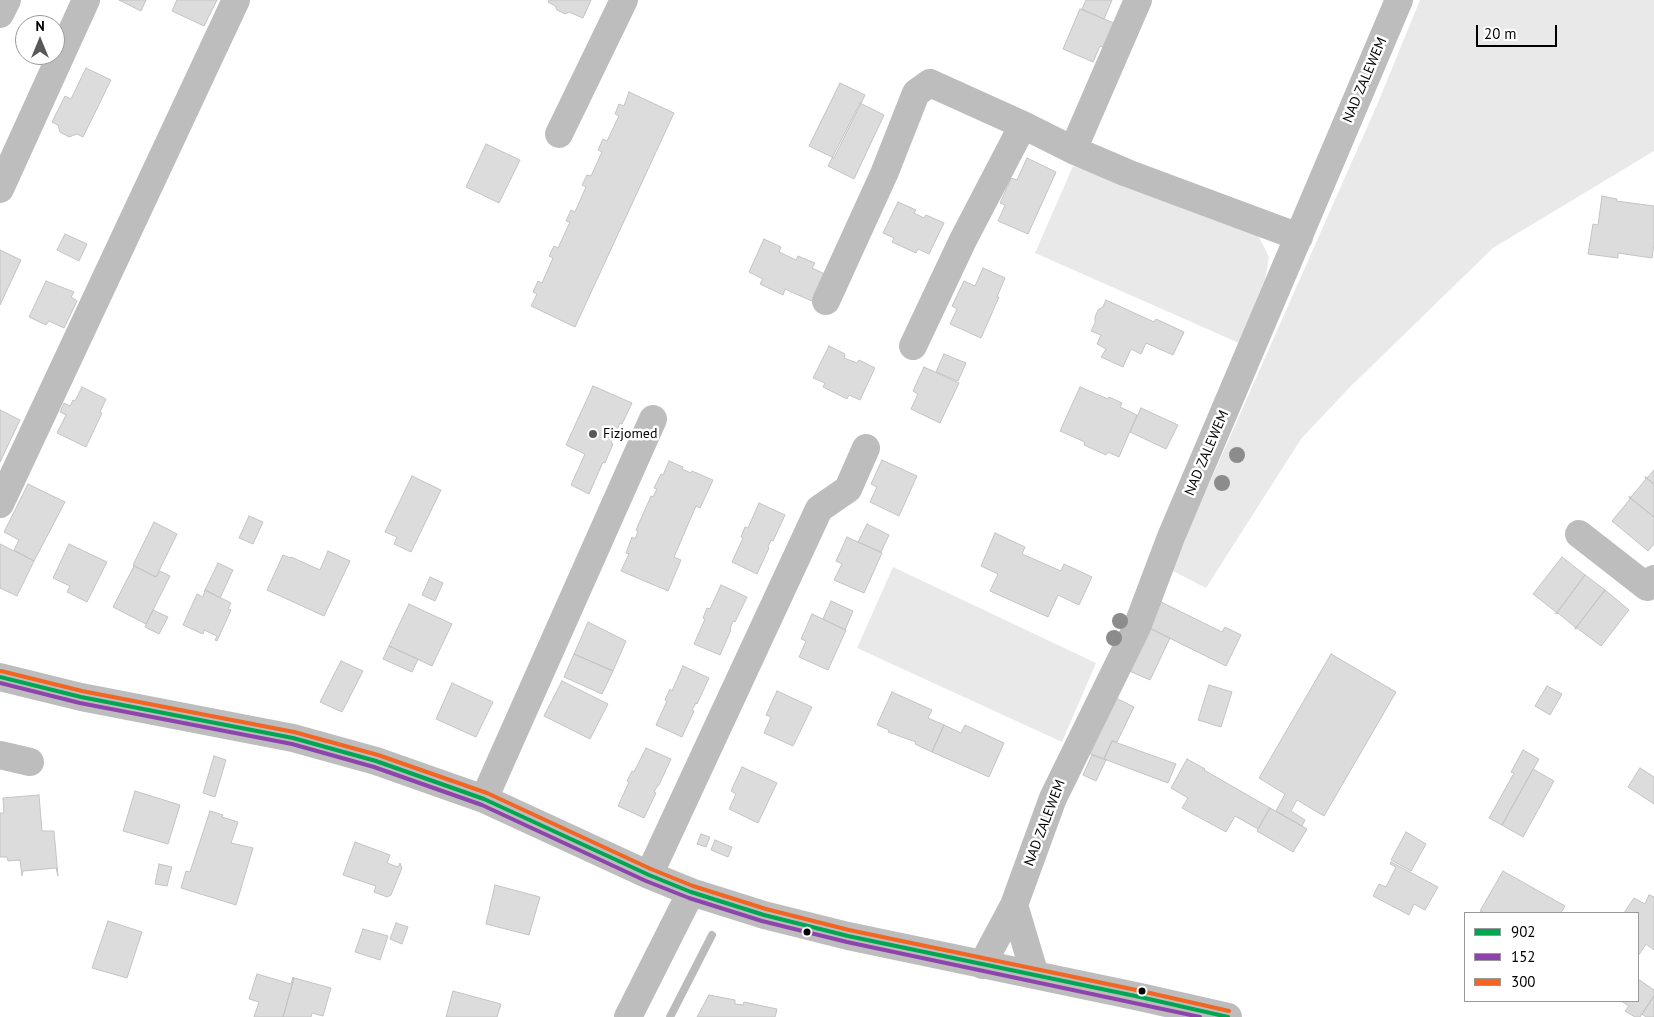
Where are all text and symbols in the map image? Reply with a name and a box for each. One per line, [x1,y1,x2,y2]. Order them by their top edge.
north arrow [15,15,65,65]
scale bar [1479,15,1560,47]
text: N [35,17,45,35]
text: 20 m [1484,24,1517,43]
street label: NAD ZALEWEM [1339,35,1391,125]
street label: NAD ZALEWEM [1181,408,1233,498]
place label: Fizjomed [603,426,658,442]
marker: Fizjomed [587,428,599,440]
street label: NAD ZALEWEM [1021,778,1069,868]
legend [1464,912,1639,1002]
text: 902 [1511,922,1536,941]
unlabelled marker [802,927,812,937]
text: 152 [1511,947,1536,966]
text: 300 [1511,972,1536,991]
unlabelled marker [1137,986,1147,996]

